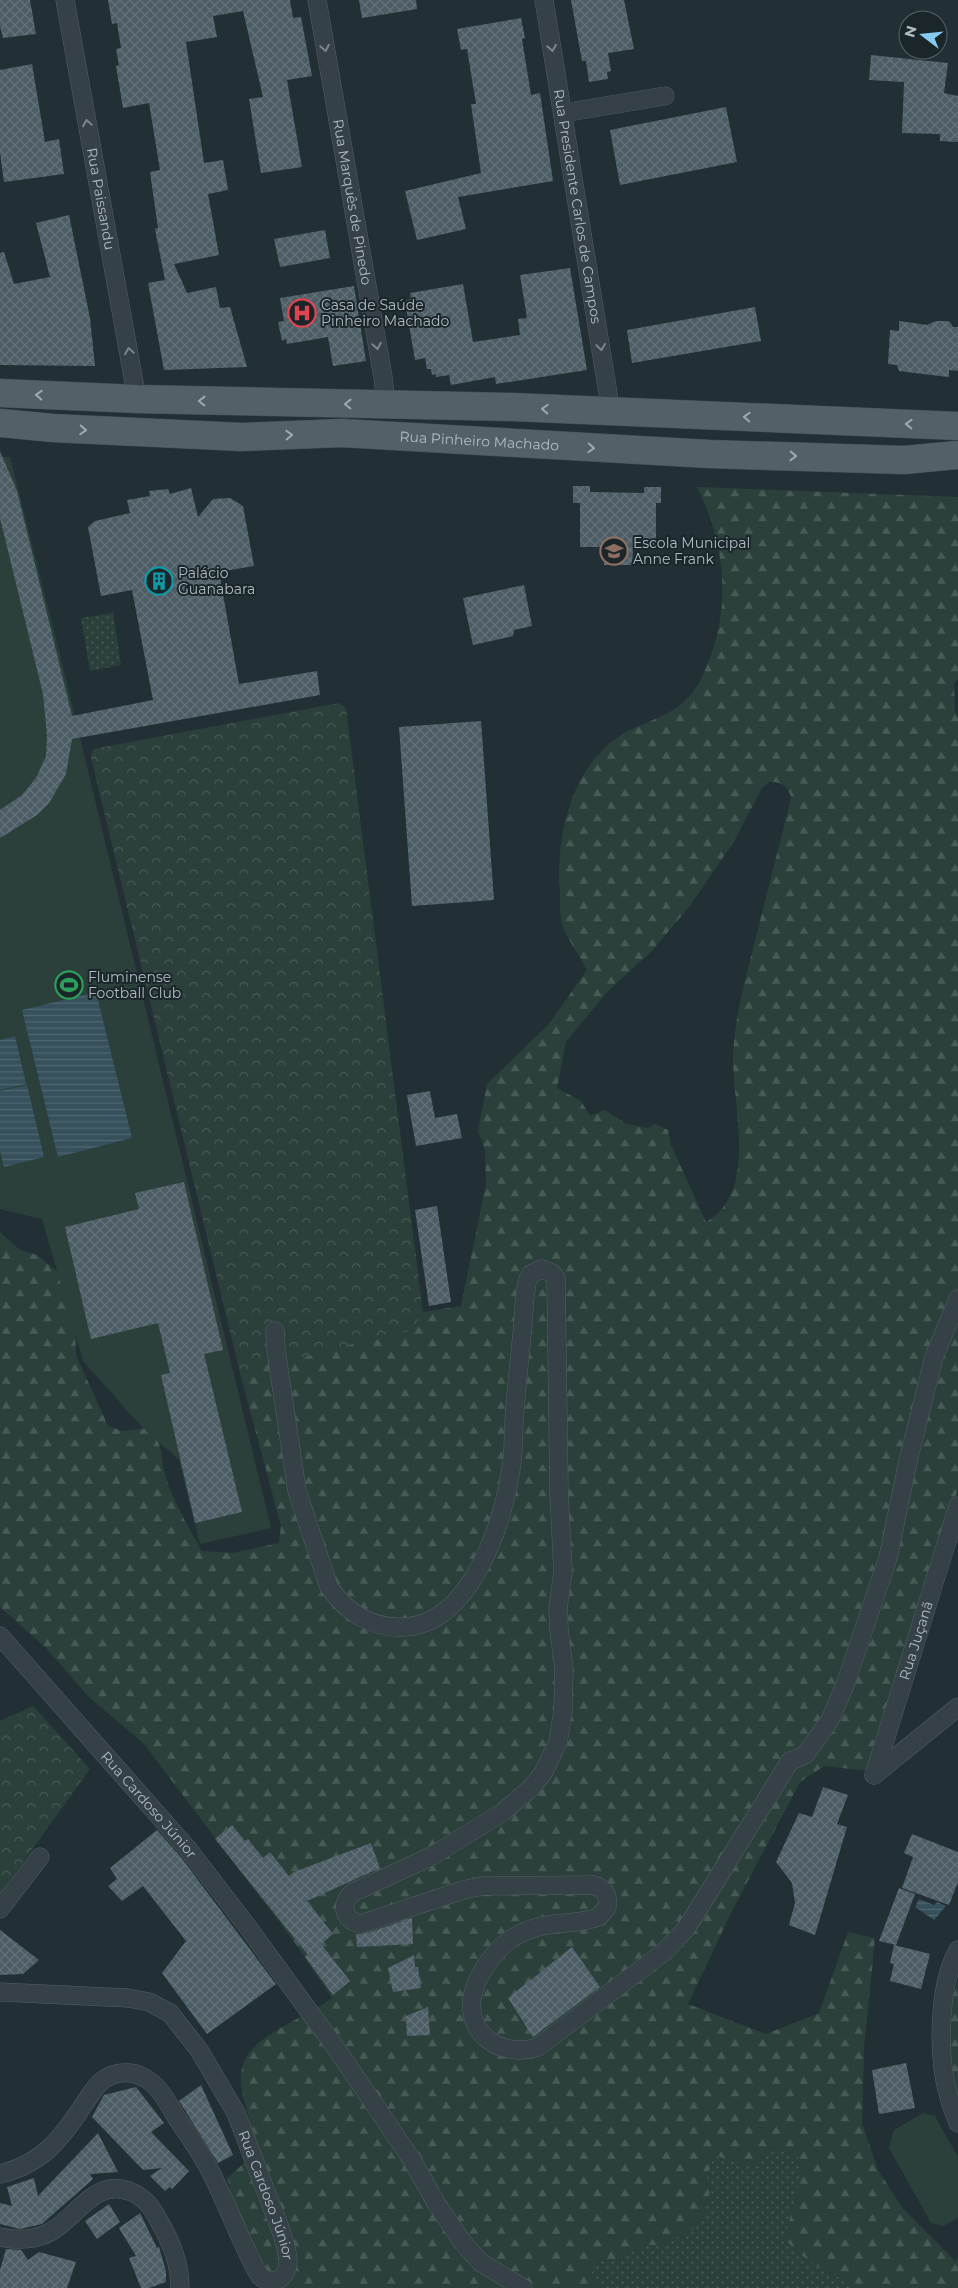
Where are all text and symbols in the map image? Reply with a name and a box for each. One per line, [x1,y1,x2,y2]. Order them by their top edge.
north arrow [898,10,948,60]
text: N [900,23,921,39]
one-way arrow [320,44,330,52]
one-way arrow [547,44,557,52]
street label: Rua Presidente Carlos de Campos [550,88,605,325]
one-way arrow [82,118,93,127]
street label: Rua Marquês de Pinedo [329,118,376,287]
street label: Rua Paissandu [83,146,119,251]
place label: Casa de Saúde Pinheiro Machado [321,296,449,330]
hospital icon: Casa de Saúde Pinheiro Machado [287,298,317,328]
one-way arrow [372,342,382,350]
one-way arrow [595,343,606,351]
one-way arrow [124,347,134,356]
one-way arrow [35,389,43,400]
one-way arrow [197,395,205,406]
one-way arrow [344,399,352,409]
one-way arrow [541,403,549,414]
one-way arrow [743,412,751,423]
one-way arrow [905,418,913,429]
one-way arrow [80,424,88,435]
street label: Rua Pinheiro Machado [399,427,560,454]
one-way arrow [286,430,294,441]
one-way arrow [588,442,596,453]
one-way arrow [789,451,797,462]
place label: Escola Municipal Anne Frank [633,534,750,568]
school or university icon: Escola Municipal Anne Frank [599,536,629,566]
place label: Palácio Guanabara [178,564,255,598]
building icon: Palácio Guanabara [144,566,174,596]
place label: Fluminense Football Club [88,968,181,1002]
sports icon: Fluminense Football Club [54,970,84,1000]
street label: Rua Juçanã [895,1599,937,1682]
street label: Rua Cardoso Júnior [97,1747,201,1862]
street label: Rua Cardoso Júnior [234,2128,297,2261]

